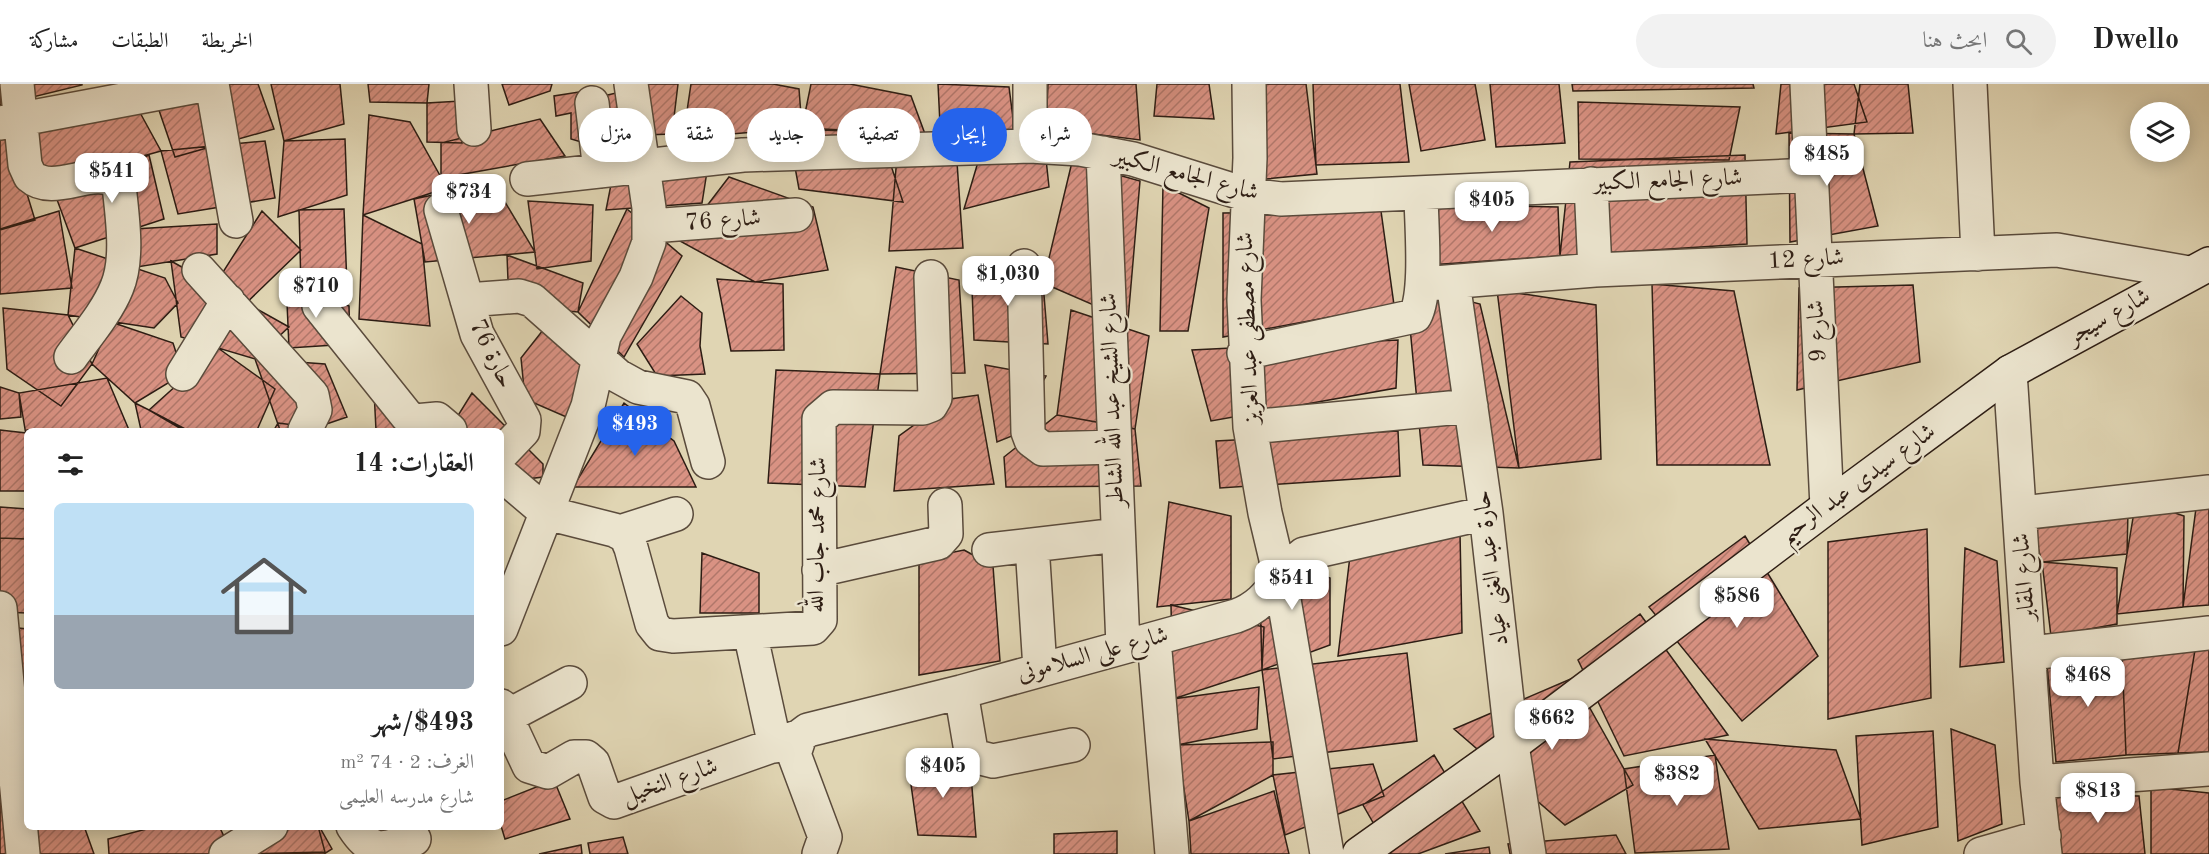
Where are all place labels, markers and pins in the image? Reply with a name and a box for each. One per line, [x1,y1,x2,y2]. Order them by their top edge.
pin: $485 [1791,136,1863,187]
pin: $541 [76,153,148,204]
pin: $734 [433,174,505,225]
pin: $405 [1456,182,1528,233]
pin: $1,030 [959,256,1057,307]
pin: $710 [280,268,352,319]
pin: $493 [599,406,671,457]
pin: $541 [1256,560,1328,611]
pin: $586 [1701,578,1773,629]
pin: $468 [2052,657,2124,708]
pin: $662 [1516,700,1588,751]
pin: $405 [907,748,979,799]
pin: $382 [1641,756,1713,807]
pin: $813 [2062,773,2134,824]

